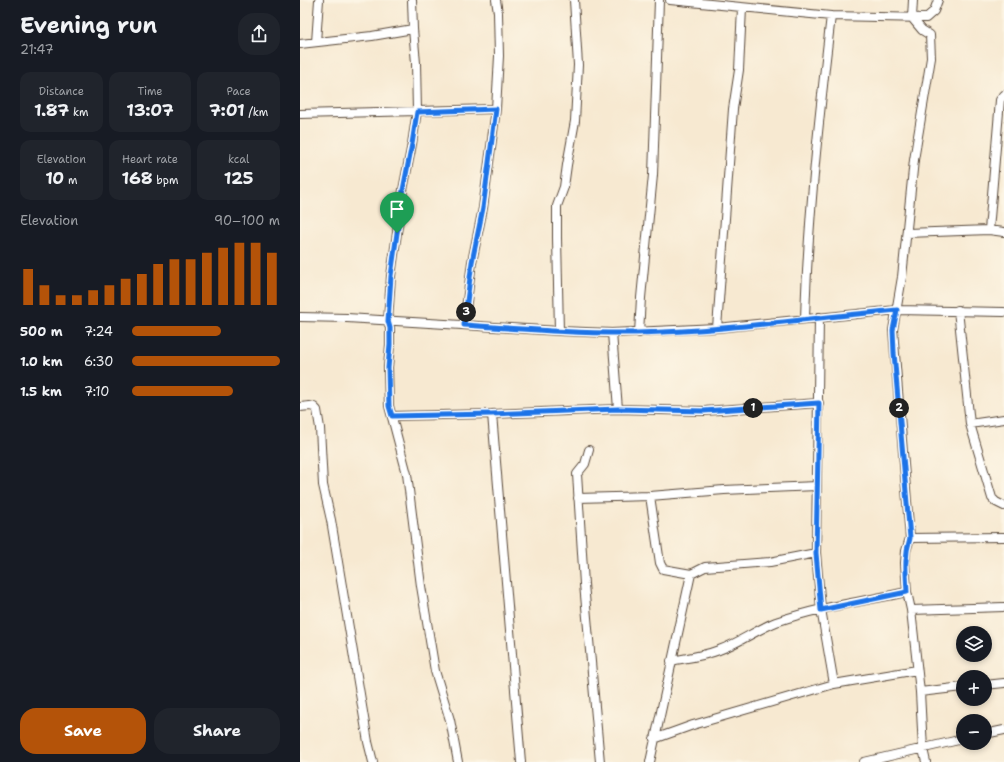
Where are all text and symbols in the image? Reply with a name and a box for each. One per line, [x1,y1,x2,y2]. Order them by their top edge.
text: Evening run [20,11,157,40]
button: share [238,13,280,55]
text: 21:47 [20,41,54,58]
text: Distance [39,84,84,99]
text: Time [137,84,163,99]
text: Pace [227,84,251,99]
text: 1.87 [34,99,69,121]
text: 13:07 [126,99,174,121]
text: 7:01 [209,99,245,121]
text: km [69,105,89,120]
text: /km [245,105,268,120]
text: Elevation [37,152,86,167]
text: Heart rate [122,152,178,167]
text: kcal [228,152,249,167]
text: 10 [45,167,64,189]
text: 168 [122,167,153,189]
text: 125 [224,167,253,189]
text: m [64,173,78,188]
text: bpm [153,173,178,188]
pin [380,192,414,233]
icon: arrive [386,198,408,220]
text: Elevation [20,212,78,229]
text: 90–100 m [214,212,280,229]
pin: 3 [456,302,476,322]
text: 3 [462,304,470,319]
text: 500 m [20,323,63,340]
text: 7:24 [84,323,113,340]
text: 1.0 km [20,353,62,370]
text: 6:30 [84,353,113,370]
text: 1.5 km [20,383,62,400]
text: 7:10 [84,383,109,400]
pin: 1 [743,398,763,418]
pin: 2 [889,398,909,418]
text: 1 [750,400,756,415]
text: 2 [895,400,903,415]
map controls [956,626,992,750]
button: layers [956,626,992,662]
button: + [956,670,992,706]
button: Save [20,708,146,754]
button: Share [154,708,280,754]
button: − [956,714,992,750]

